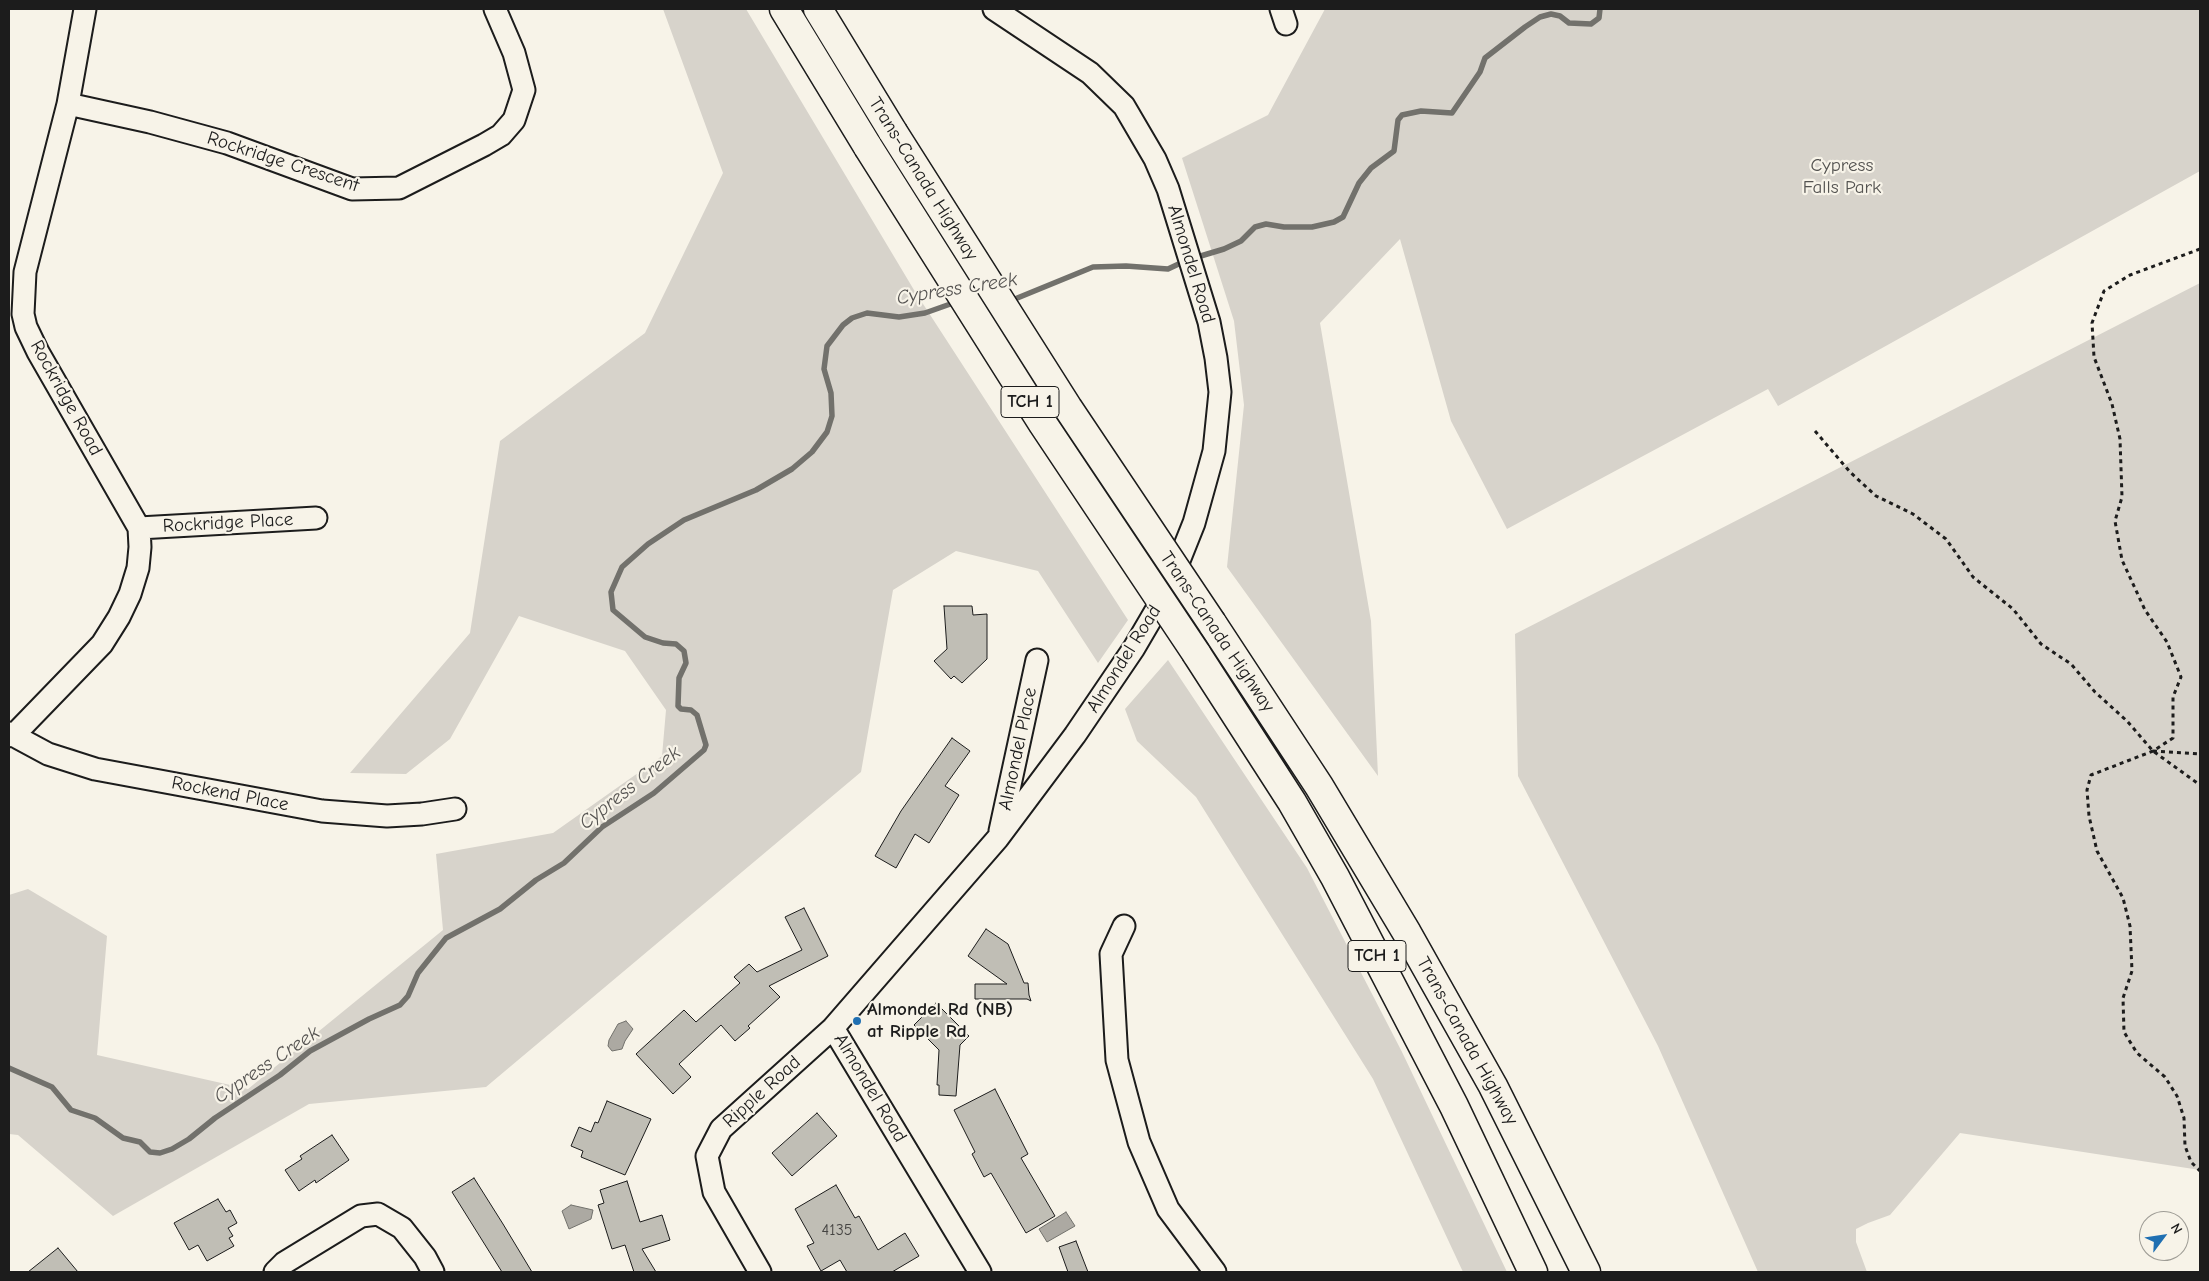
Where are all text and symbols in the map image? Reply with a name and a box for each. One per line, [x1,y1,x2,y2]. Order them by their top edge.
street label: Trans-Canada Highway [863,93,983,265]
street label: Rockridge Crescent [204,127,362,197]
park label: Cypress Falls Park [1803,155,1881,199]
street label: Almondel Road [1162,202,1220,326]
water label: Cypress Creek [895,268,1019,310]
street label: Rockridge Road [25,336,107,460]
road number: TCH 1 [1001,387,1059,418]
street label: Rockridge Place [162,508,294,538]
street label: Trans-Canada Highway [1155,547,1279,717]
street label: Almondel Road [1082,601,1166,717]
street label: Almondel Place [994,686,1042,812]
water label: Cypress Creek [575,741,685,835]
street label: Rockend Place [170,771,290,817]
road number: TCH 1 [1348,940,1406,971]
street label: Trans-Canada Highway [1411,953,1523,1129]
place label: Almondel Rd (NB) at Ripple Rd [867,999,1013,1043]
marker: Almondel Rd (NB) at Ripple Rd [851,1015,863,1027]
water label: Cypress Creek [210,1021,324,1109]
street label: Almondel Road [829,1030,911,1146]
street label: Ripple Road [718,1051,806,1133]
north arrow [2139,1211,2189,1261]
house number: 4135 [822,1220,852,1240]
text: N [2167,1220,2186,1237]

